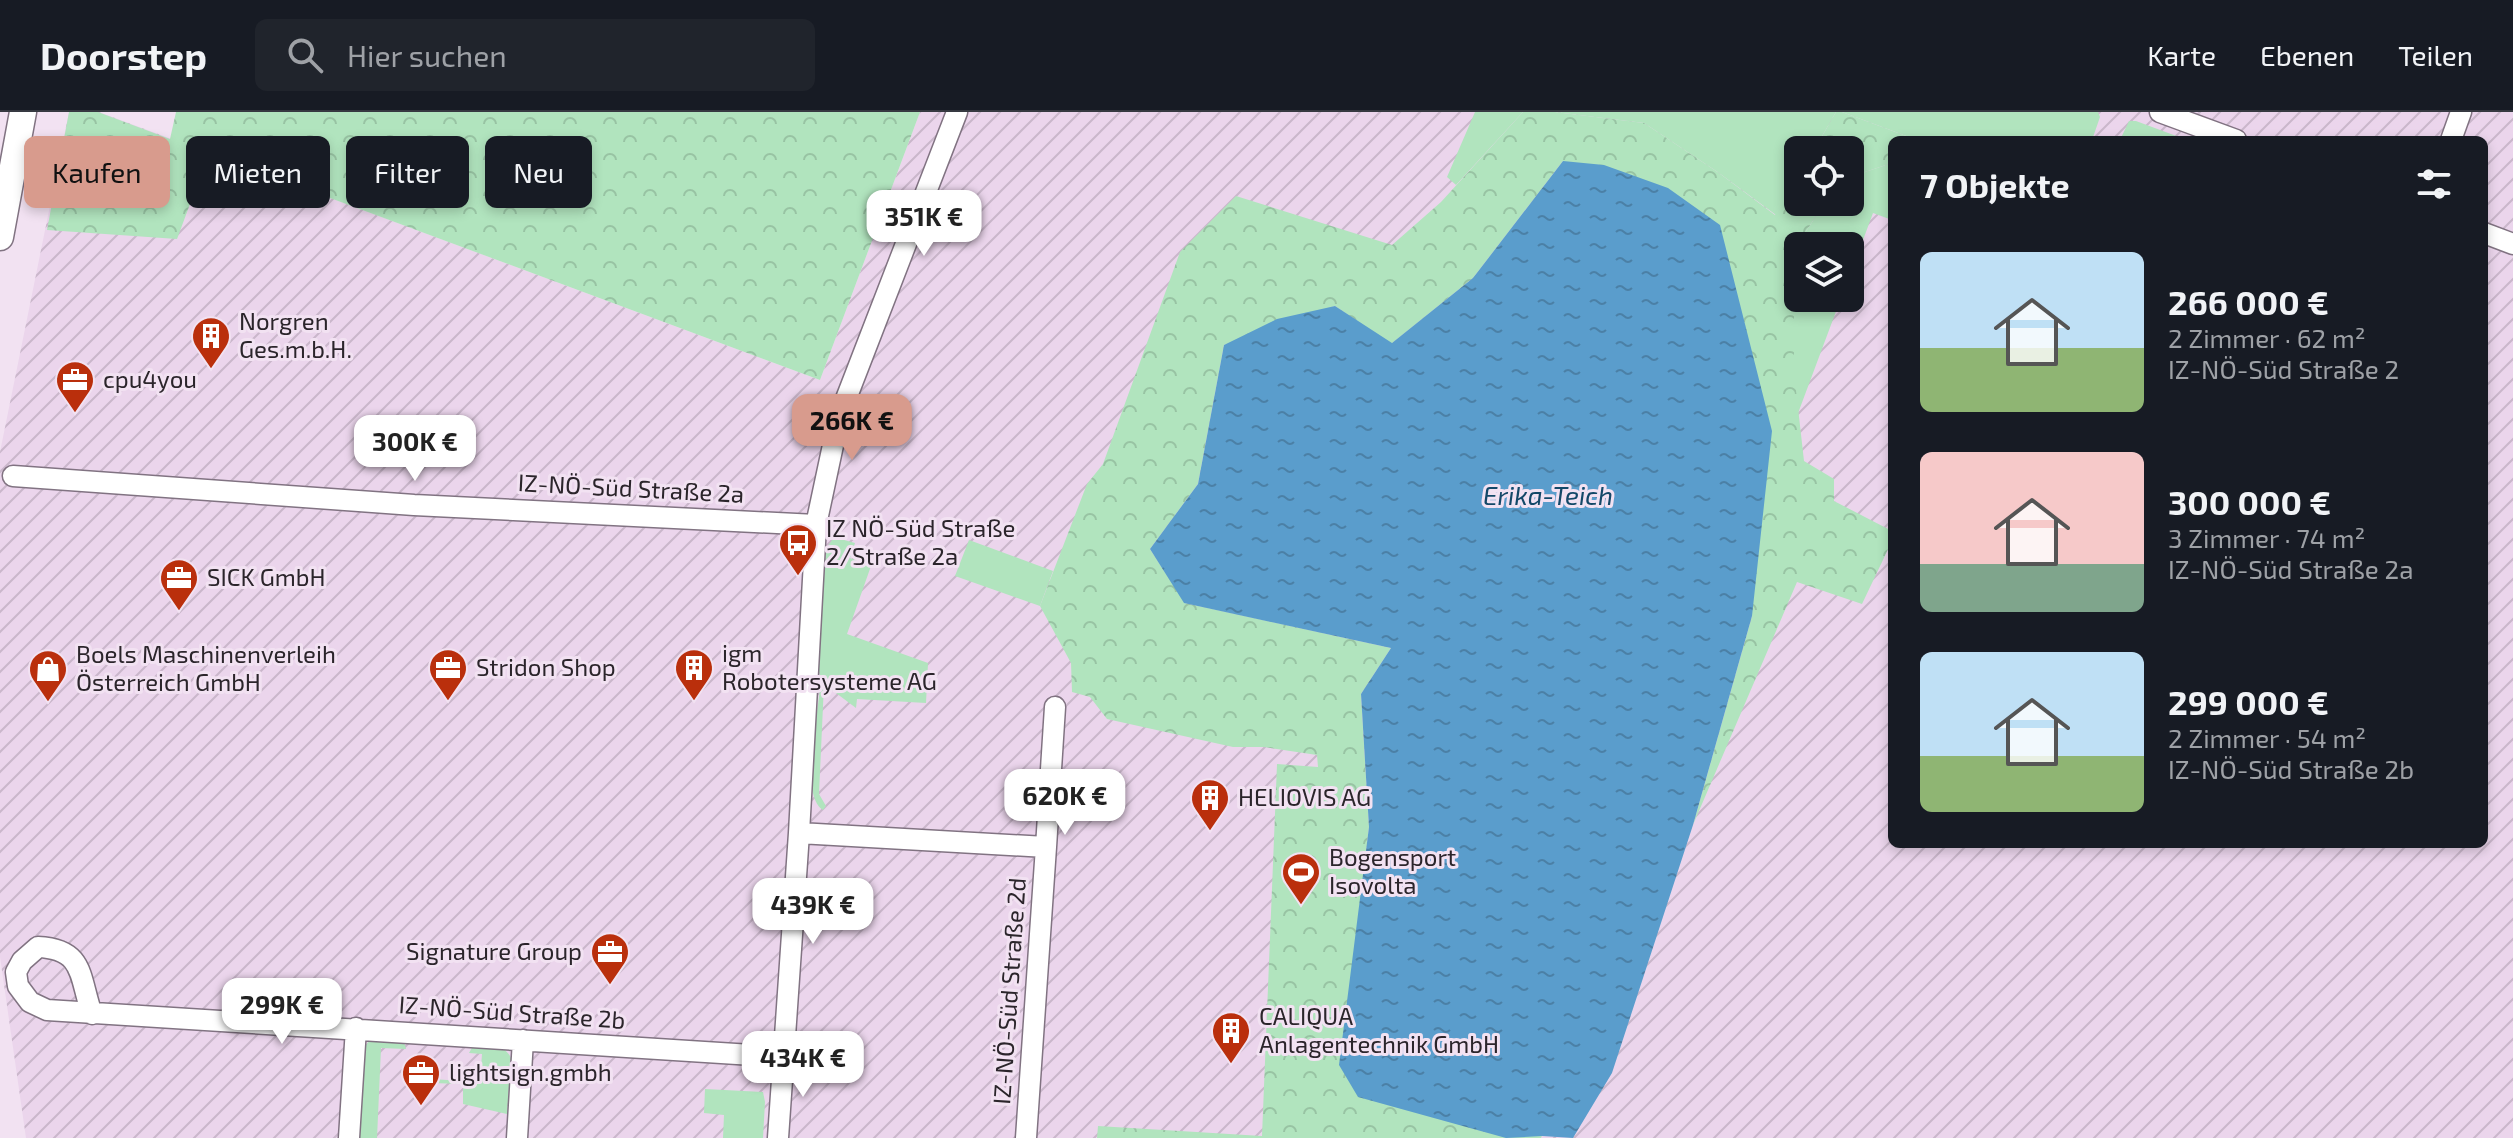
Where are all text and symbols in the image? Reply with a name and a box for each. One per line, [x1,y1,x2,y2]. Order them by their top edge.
search box [255,19,815,91]
text: Doorstep [40,32,207,78]
icon: search [283,33,327,77]
text: Hier suchen [347,37,507,73]
text: Karte [2147,38,2216,72]
text: Ebenen [2260,38,2354,72]
text: Teilen [2398,38,2473,72]
chip: Kaufen [24,136,170,208]
chip: Mieten [186,136,330,208]
chip: Filter [346,136,469,208]
chip: Neu [485,136,592,208]
map controls [1784,136,1864,312]
button: locate [1784,136,1864,216]
icon: filters [2412,162,2456,206]
text: 7 Objekte [1920,164,2070,205]
pin: 351K € [859,190,989,258]
text: 351K € [885,200,963,231]
button: layers [1784,232,1864,312]
text: 266 000 € [2168,281,2329,322]
icon: home [1984,284,2080,380]
place label: Norgren Ges.m.b.H. [239,306,352,363]
building icon: Norgren Ges.m.b.H. [190,315,232,370]
text: 2 Zimmer · 62 m² [2168,322,2366,353]
text: IZ-NÖ-Süd Straße 2 [2168,353,2399,384]
office icon: cpu4you [54,359,96,414]
place label: cpu4you [103,364,197,393]
pin: 266K € [787,394,917,462]
text: 266K € [810,404,894,435]
pin: 300K € [350,415,480,483]
text: 300K € [372,425,458,456]
street label: IZ-NÖ-Süd Straße 2a [517,467,745,508]
water label: Erika-Teich [1483,479,1613,510]
text: 300 000 € [2168,481,2331,522]
icon: home [1984,484,2080,580]
place label: IZ NÖ-Süd Straße 2/Straße 2a [826,513,1015,570]
bus stop icon: IZ NÖ-Süd Straße 2/Straße 2a [777,522,819,577]
text: 3 Zimmer · 74 m² [2168,522,2365,553]
text: IZ-NÖ-Süd Straße 2a [2168,553,2414,584]
office icon: SICK GmbH [158,557,200,612]
place label: SICK GmbH [207,562,326,591]
place label: igm Robotersysteme AG [722,638,937,695]
place label: Boels Maschinenverleih Österreich GmbH [76,639,336,696]
office icon: Stridon Shop [427,647,469,702]
building icon: igm Robotersysteme AG [673,647,715,702]
shop icon: Boels Maschinenverleih Österreich GmbH [27,648,69,703]
place label: Stridon Shop [476,652,616,681]
text: 299 000 € [2168,681,2329,722]
icon: home [1984,684,2080,780]
text: 2 Zimmer · 54 m² [2168,722,2366,753]
text: IZ-NÖ-Süd Straße 2b [2168,753,2414,784]
pin: 620K € [1000,769,1130,837]
building icon: HELIOVIS AG [1189,777,1231,832]
text: 620K € [1022,779,1108,810]
place label: HELIOVIS AG [1238,782,1371,811]
place label: Bogensport Isovolta [1329,842,1456,899]
sports icon: Bogensport Isovolta [1280,851,1322,906]
street label: IZ-NÖ-Süd Straße 2d [986,877,1031,1105]
pin: 439K € [748,878,878,946]
text: 439K € [770,888,856,919]
office icon: Signature Group [589,931,631,986]
place label: Signature Group [406,936,582,965]
pin: 299K € [217,978,347,1046]
text: 299K € [240,988,324,1019]
street label: IZ-NÖ-Süd Straße 2b [398,989,626,1034]
place label: CALIQUA Anlagentechnik GmbH [1259,1001,1499,1058]
building icon: CALIQUA Anlagentechnik GmbH [1210,1010,1252,1065]
pin: 434K € [738,1031,868,1099]
text: 434K € [760,1041,846,1072]
office icon: lightsign.gmbh [400,1052,442,1107]
place label: lightsign.gmbh [449,1057,612,1086]

